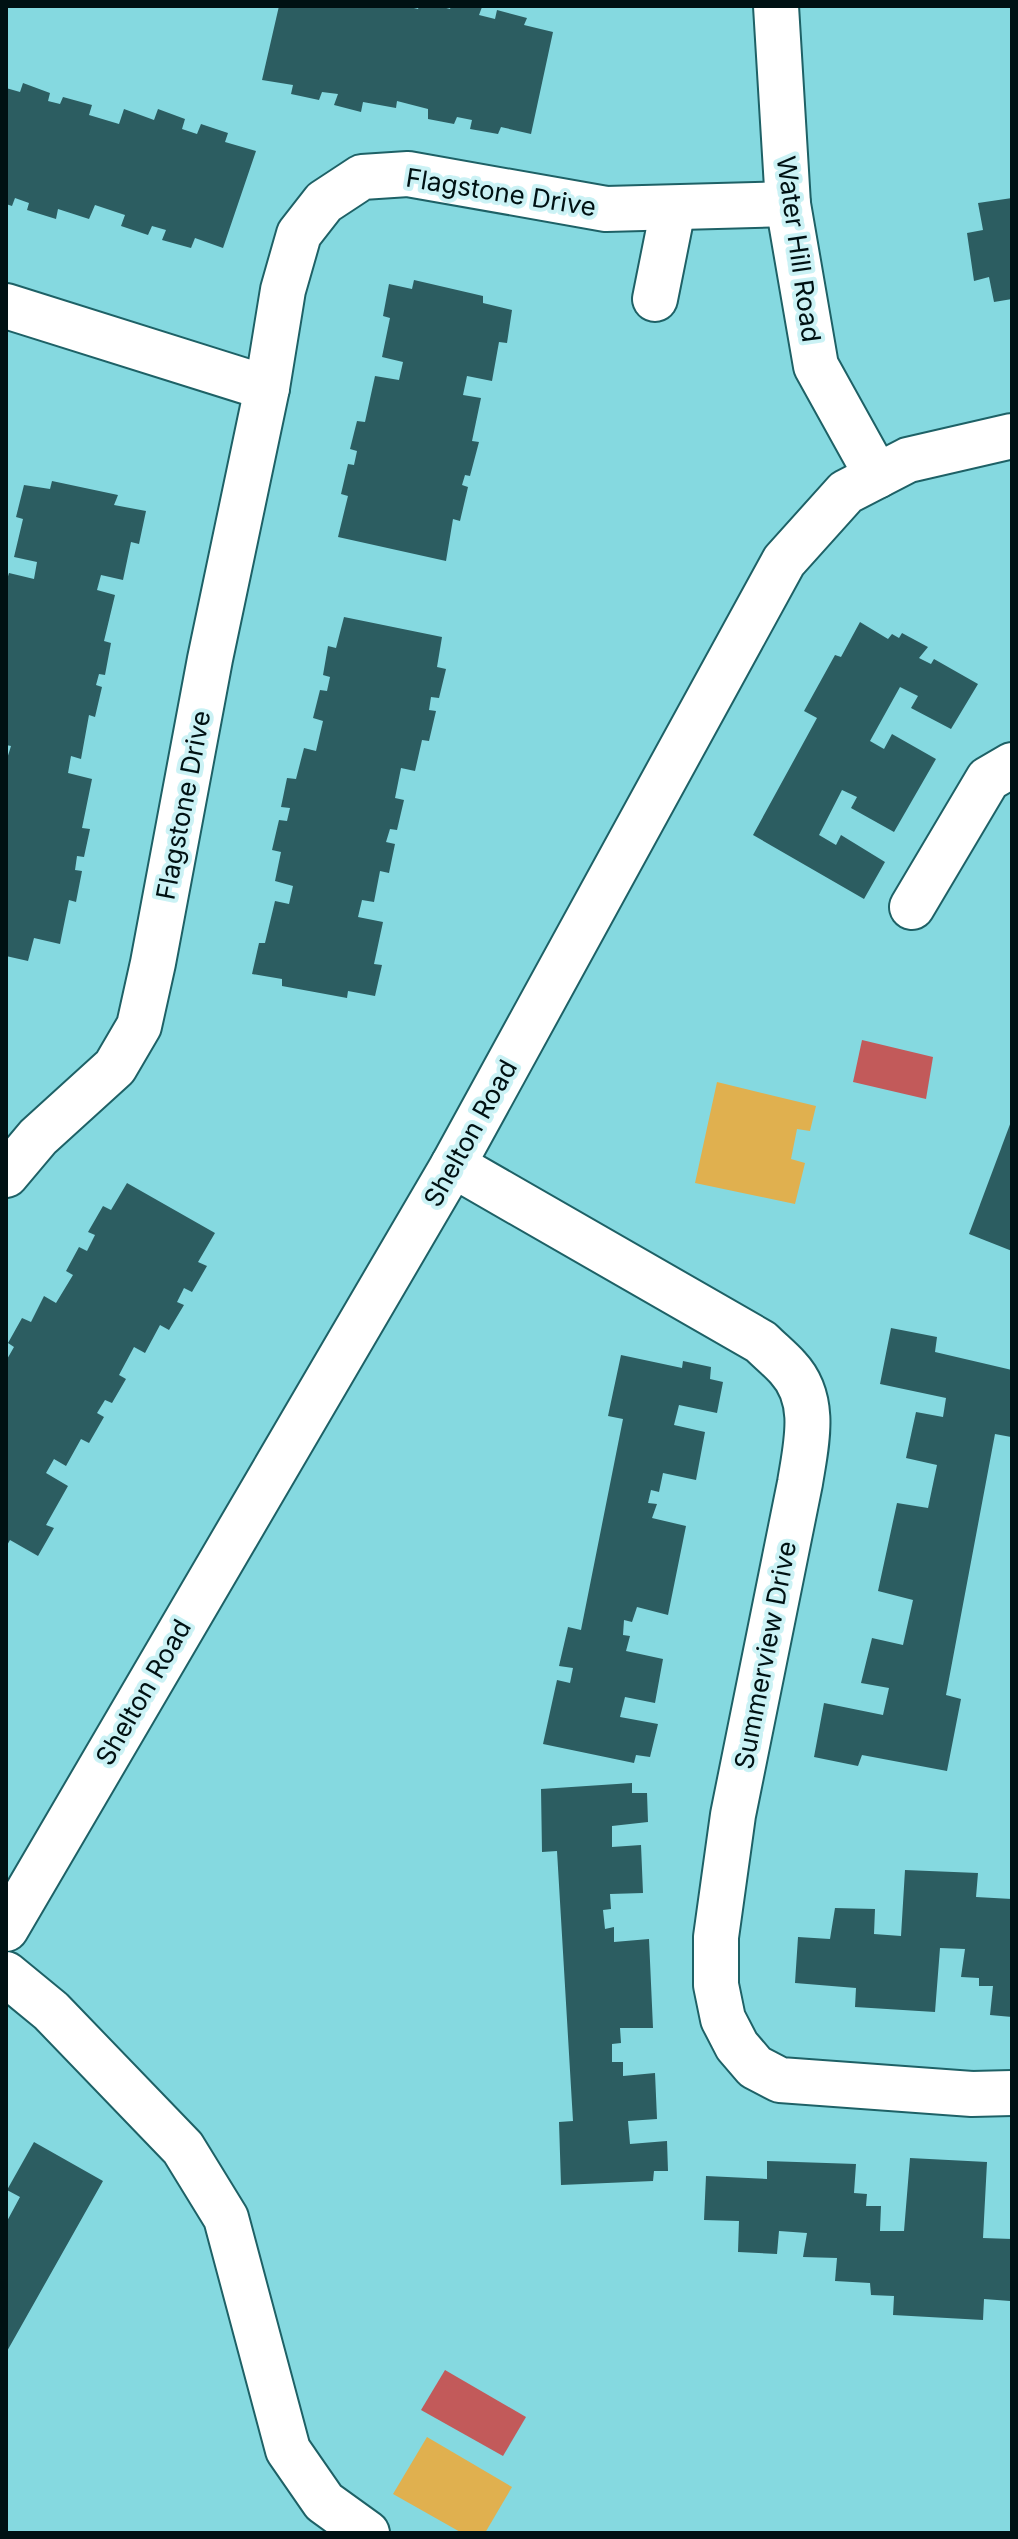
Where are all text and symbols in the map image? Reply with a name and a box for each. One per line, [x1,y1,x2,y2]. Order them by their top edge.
street label: Water Hill Road [771,154,827,344]
street label: Flagstone Drive [404,162,598,222]
street label: Flagstone Drive [149,708,217,902]
street label: Shelton Road [417,1054,523,1212]
street label: Summerview Drive [728,1538,802,1772]
street label: Shelton Road [89,1614,197,1770]

